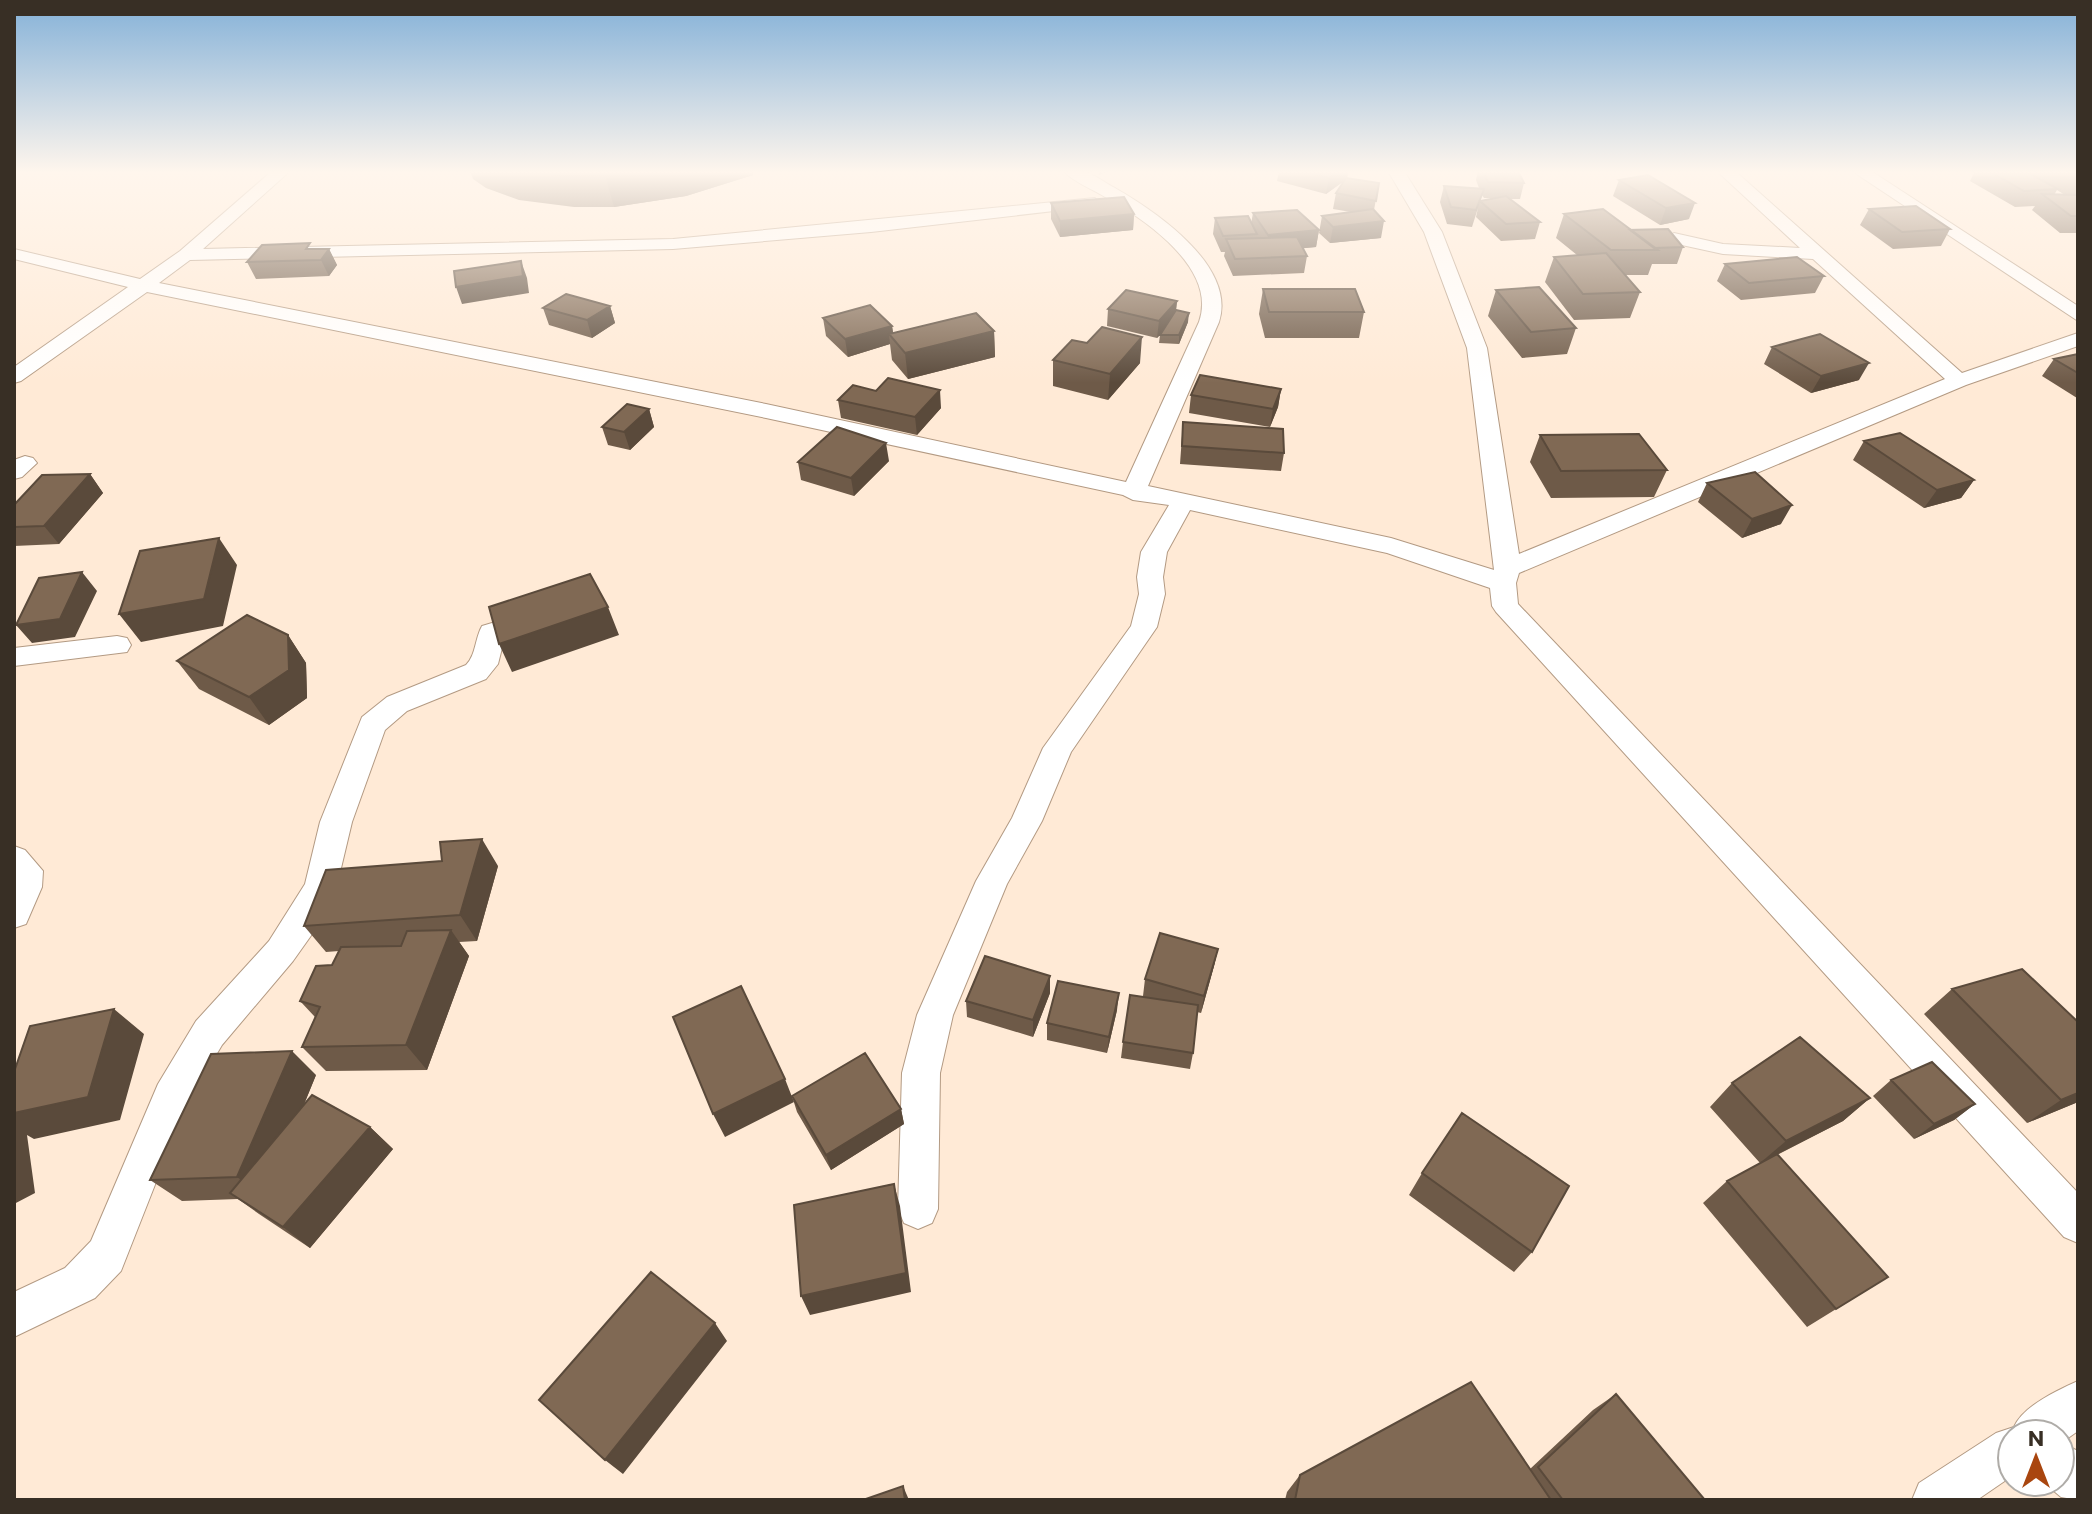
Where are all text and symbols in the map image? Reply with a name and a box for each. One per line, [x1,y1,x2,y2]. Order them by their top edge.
north arrow [1996,1418,2076,1498]
text: N [2028,1424,2044,1451]

